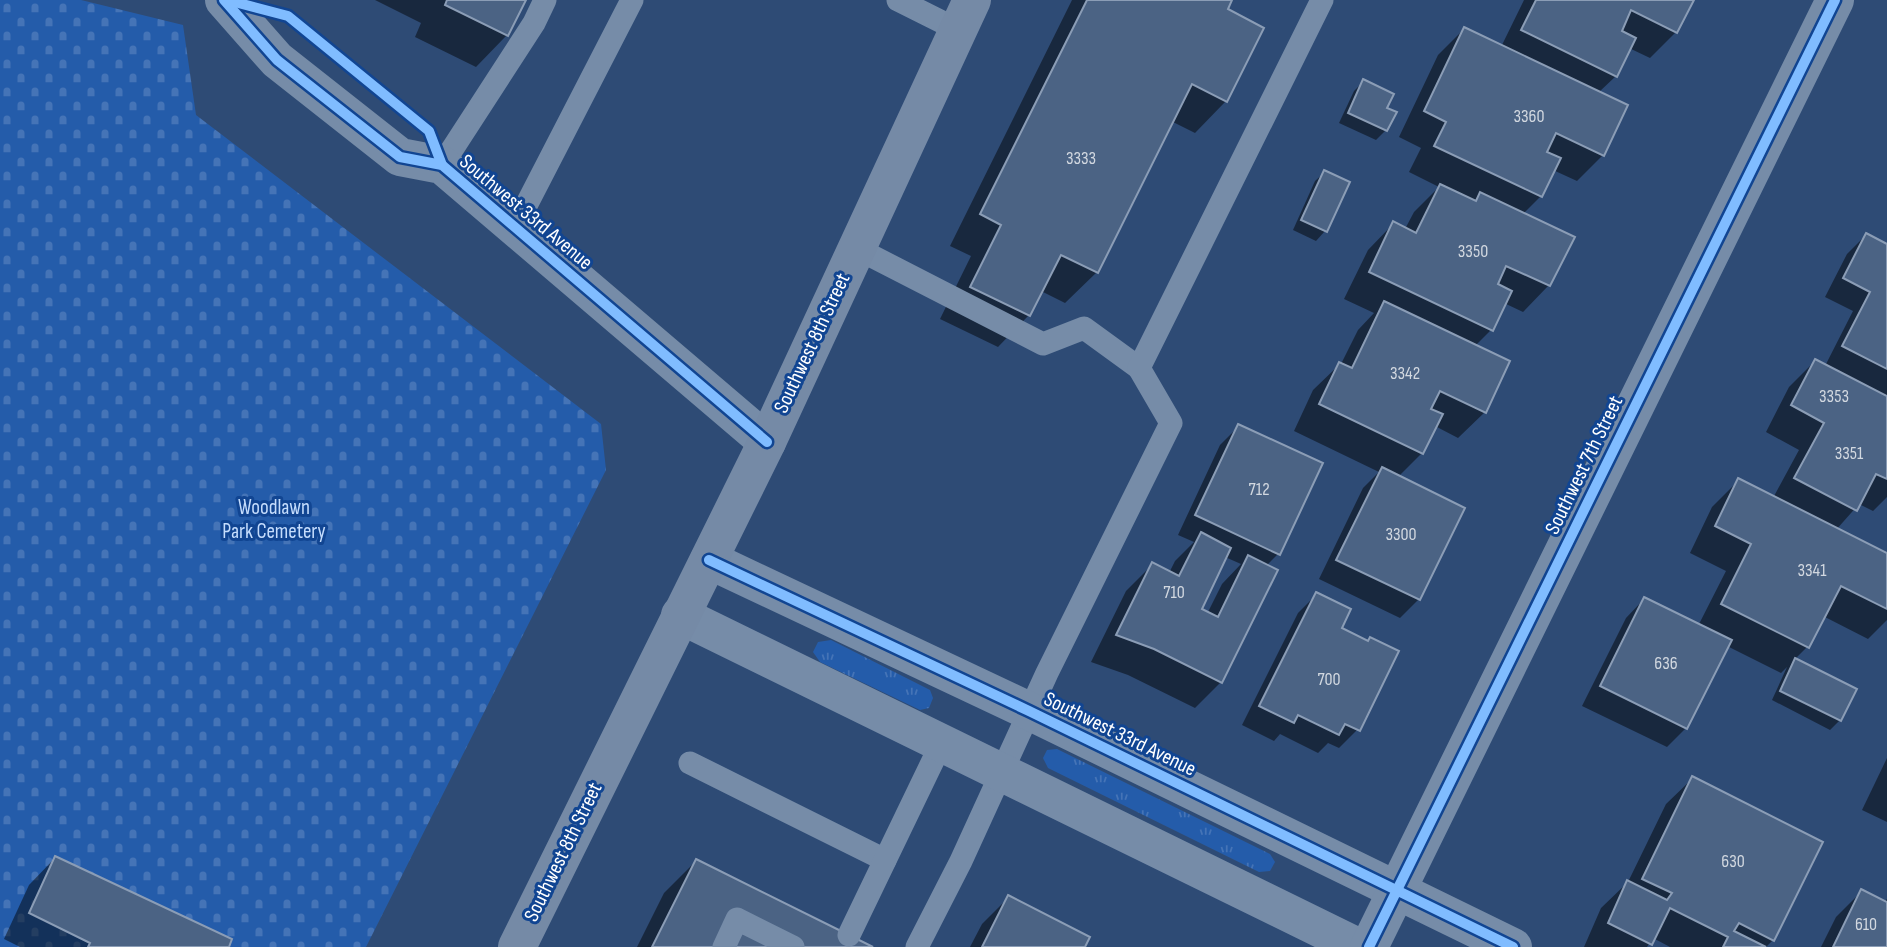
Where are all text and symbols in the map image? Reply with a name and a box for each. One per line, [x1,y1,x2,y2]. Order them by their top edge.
house number: 3360 [1514,106,1545,127]
house number: 3333 [1066,148,1096,169]
street label: Southwest 33rd Avenue [454,149,598,275]
house number: 3350 [1458,241,1488,262]
street label: Southwest 8th Street [769,269,855,417]
house number: 3342 [1390,363,1420,384]
house number: 3353 [1819,386,1849,407]
street label: Southwest 7th Street [1540,392,1628,538]
house number: 3351 [1835,443,1864,464]
house number: 712 [1248,479,1270,500]
park label: Woodlawn Park Cemetery [222,495,326,544]
house number: 3300 [1385,524,1417,545]
house number: 3341 [1797,560,1827,581]
house number: 710 [1163,582,1185,603]
house number: 636 [1654,653,1678,674]
house number: 700 [1317,669,1341,690]
street label: Southwest 33rd Avenue [1040,686,1200,782]
street label: Southwest 8th Street [519,778,607,926]
house number: 630 [1721,851,1745,872]
house number: 610 [1855,914,1877,935]

